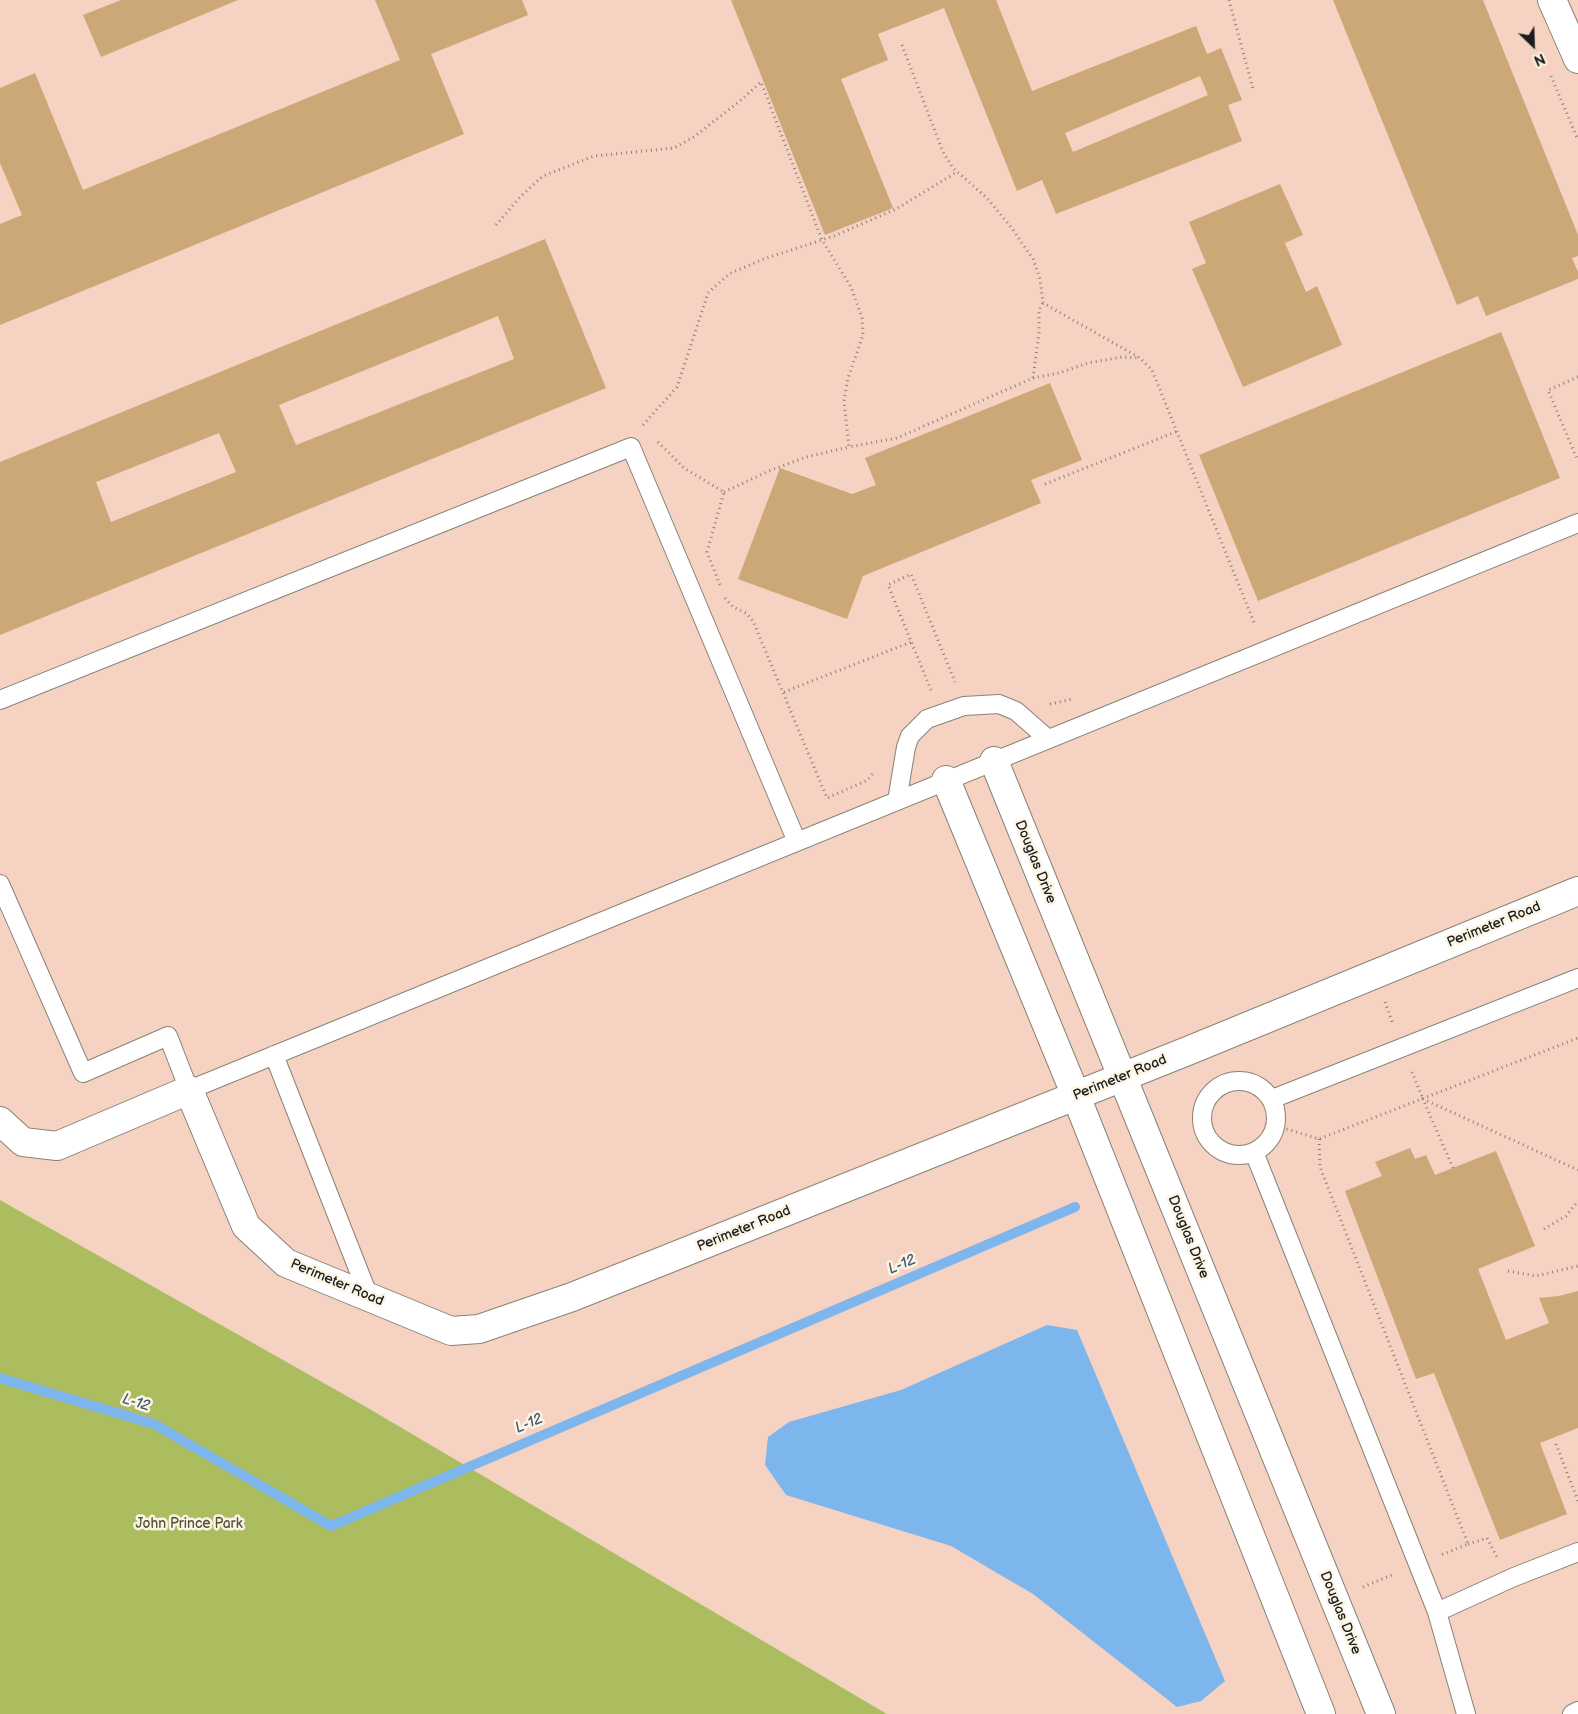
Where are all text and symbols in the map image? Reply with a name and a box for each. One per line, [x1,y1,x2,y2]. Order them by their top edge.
north arrow [1508,20,1558,70]
text: N [1531,49,1548,69]
street label: Douglas Drive [1011,818,1059,906]
street label: Perimeter Road [1445,899,1543,951]
street label: Perimeter Road [1071,1052,1169,1104]
street label: Douglas Drive [1164,1193,1212,1281]
street label: Perimeter Road [695,1203,793,1255]
water label: L-12 [886,1251,918,1279]
street label: Perimeter Road [288,1256,386,1310]
water label: L-12 [120,1390,152,1416]
water label: L-12 [513,1410,545,1438]
park label: John Prince Park [135,1516,243,1532]
street label: Douglas Drive [1316,1569,1364,1657]

